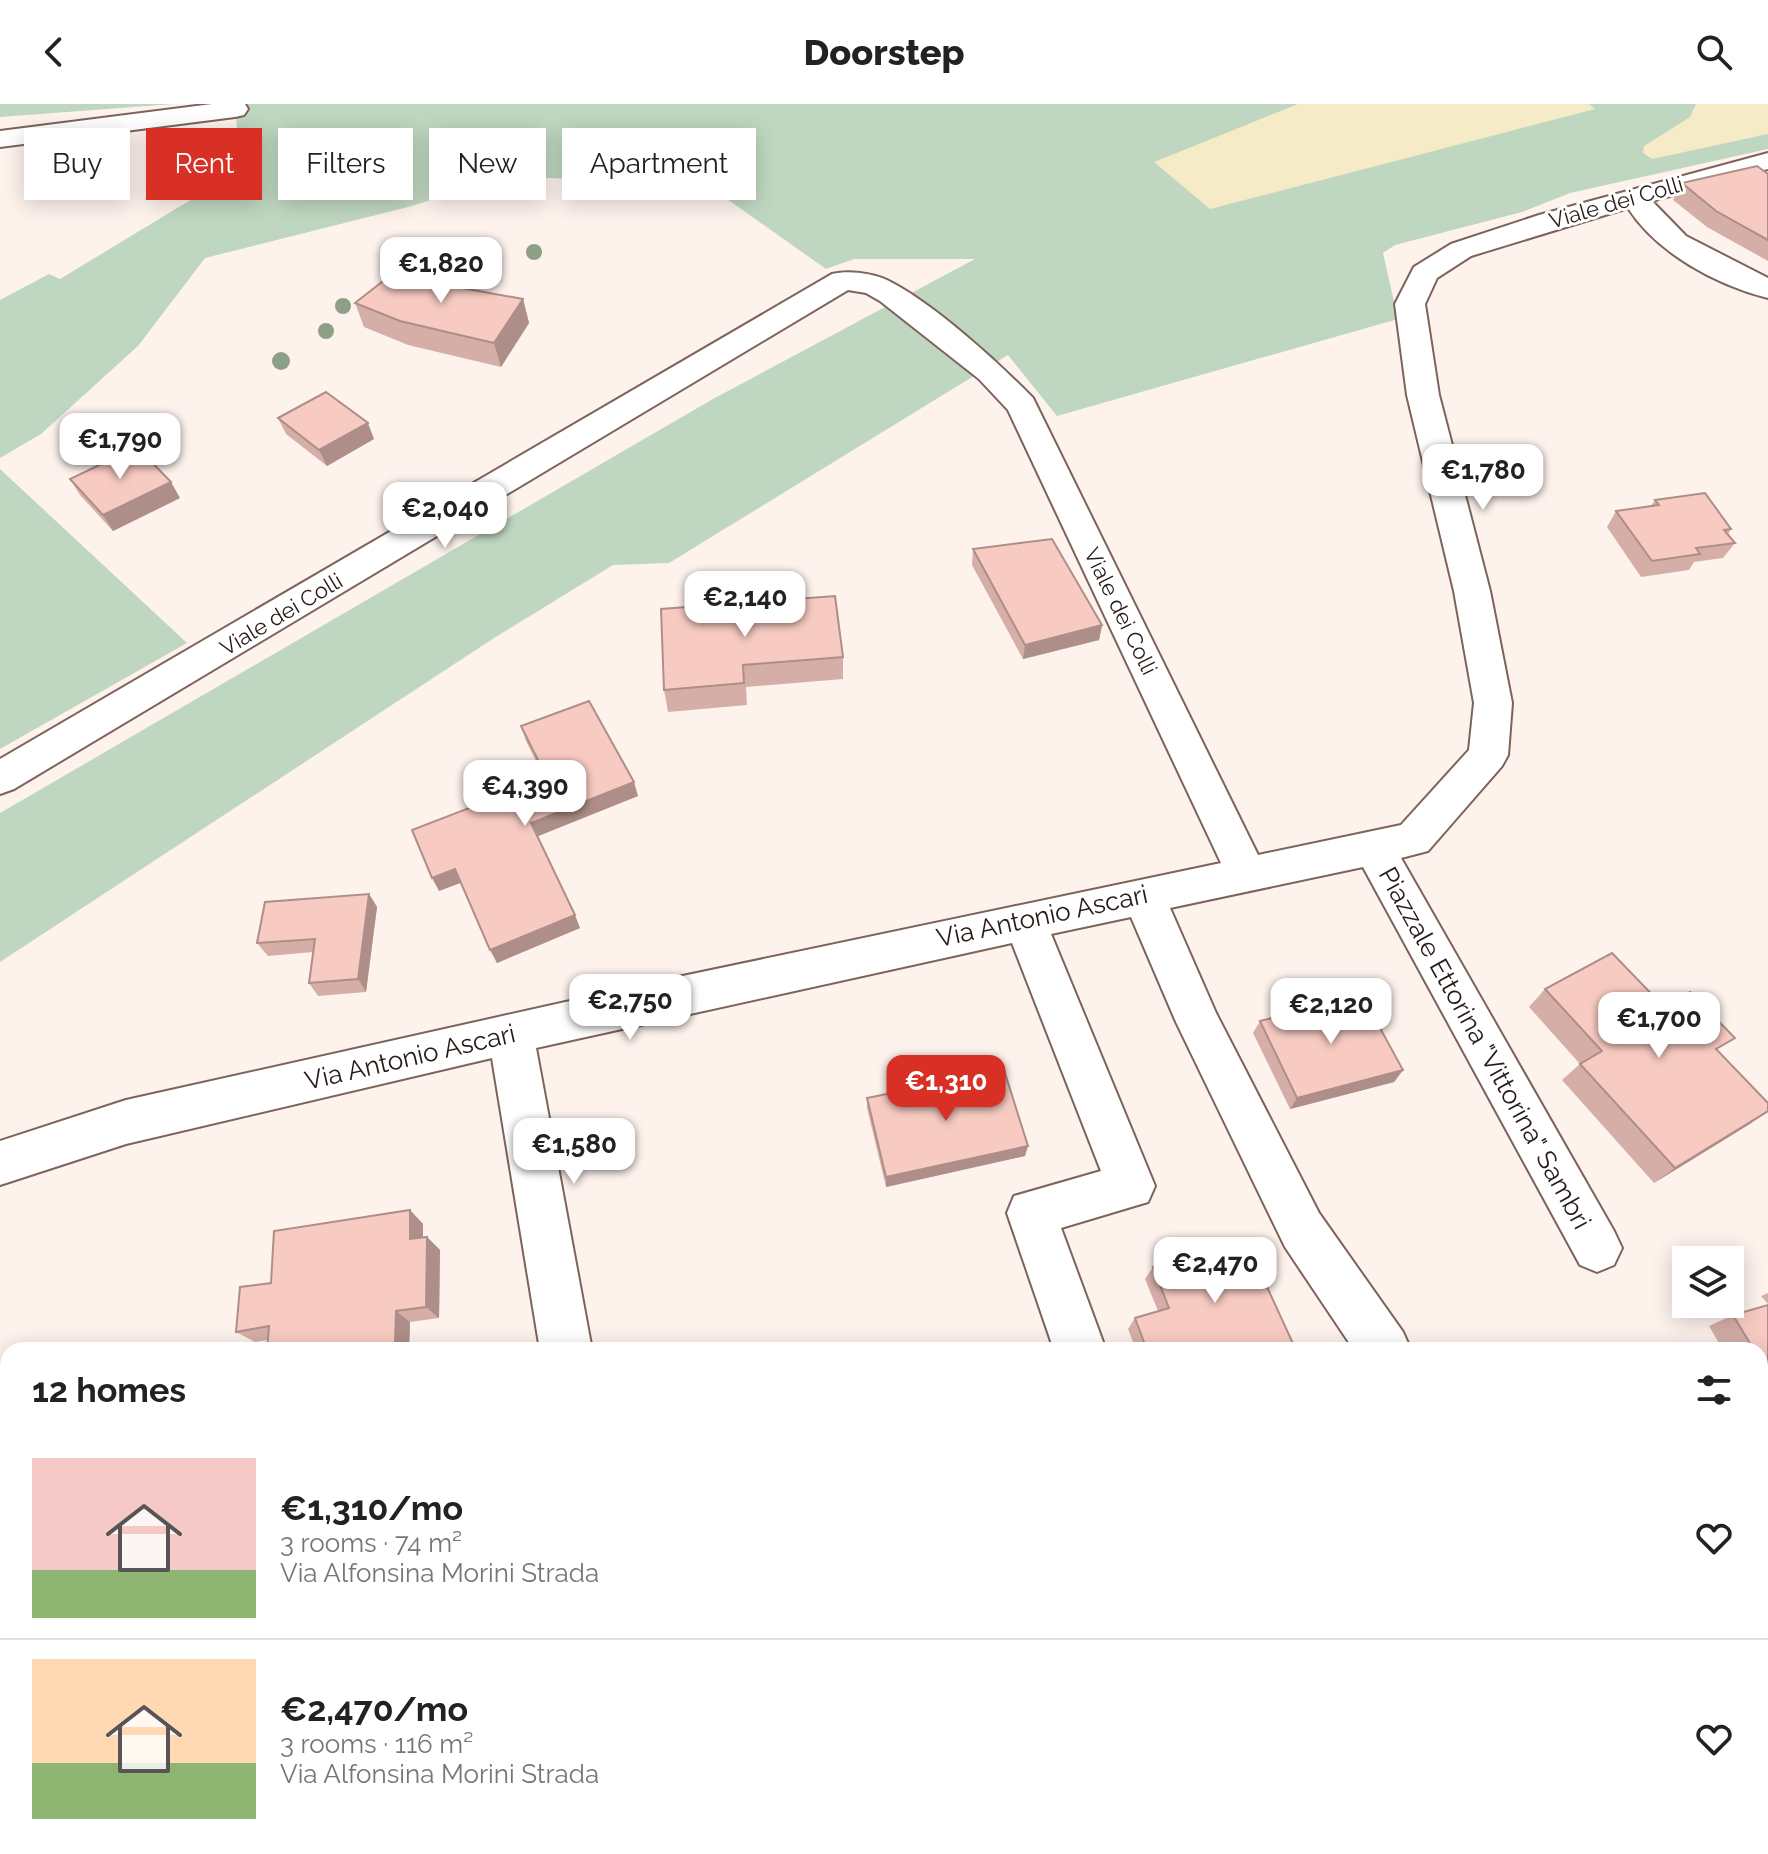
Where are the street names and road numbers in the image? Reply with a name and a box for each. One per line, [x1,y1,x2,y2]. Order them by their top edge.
street label: Viale dei Colli [1546,170,1686,234]
street label: Viale dei Colli [1079,543,1163,679]
street label: Viale dei Colli [215,567,347,661]
street label: Piazzale Ettorina "Vittorina" Sambri [1373,862,1597,1234]
street label: Via Antonio Ascari [934,879,1150,953]
street label: Via Antonio Ascari [302,1018,518,1096]

